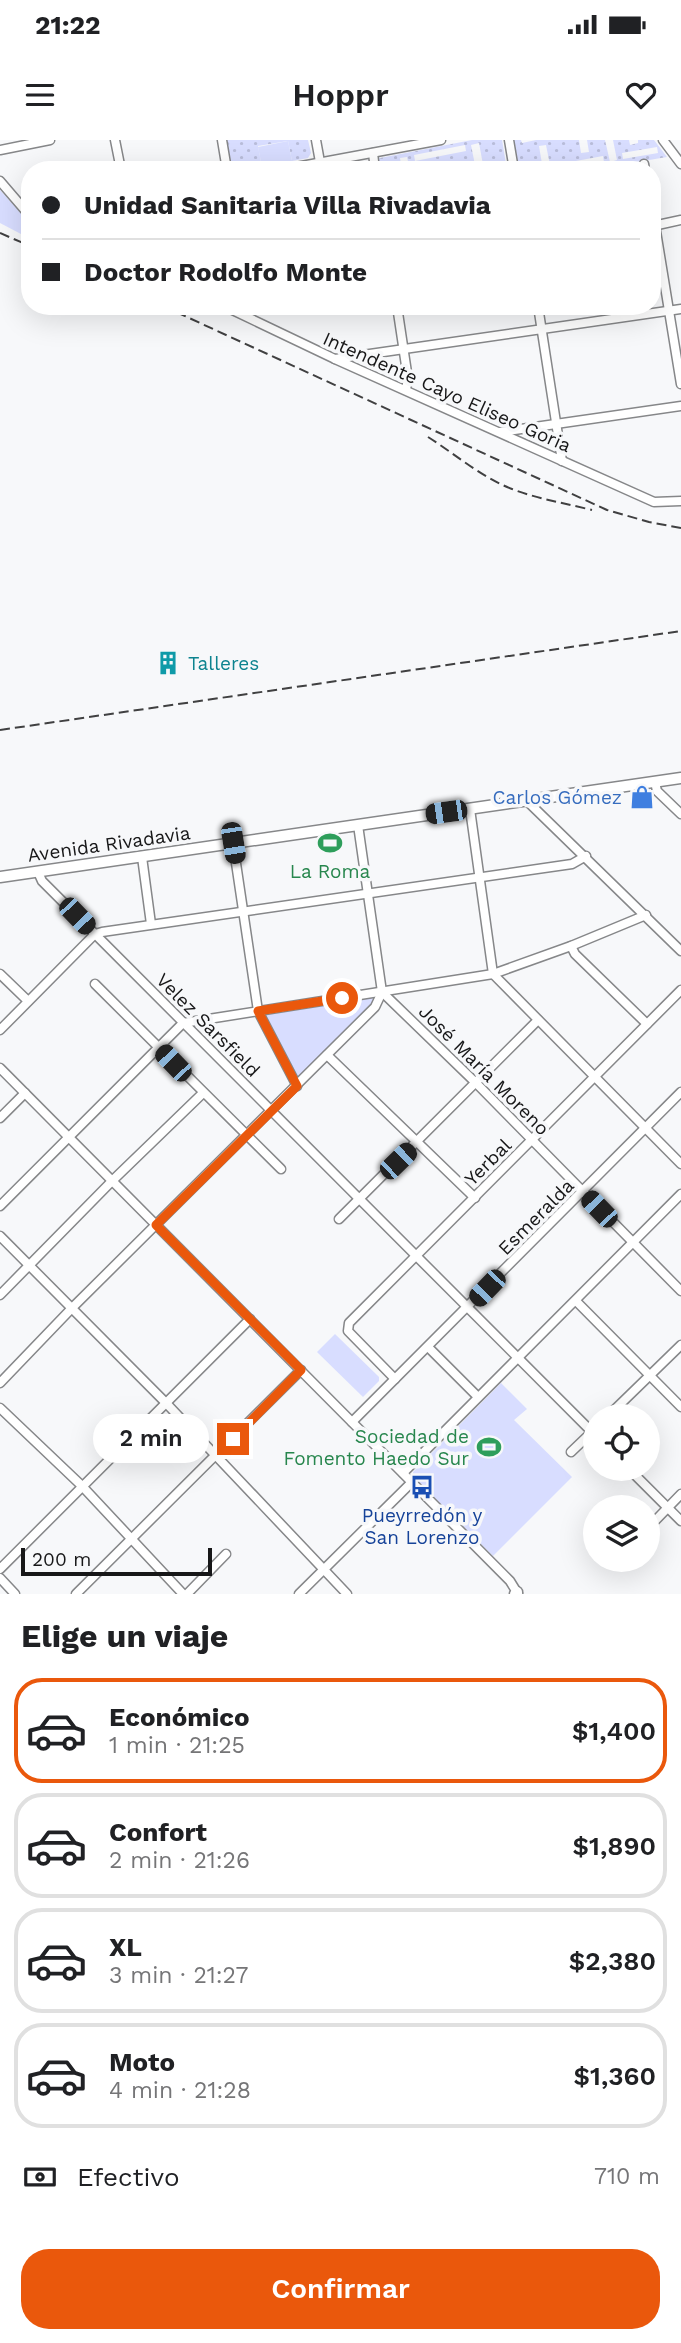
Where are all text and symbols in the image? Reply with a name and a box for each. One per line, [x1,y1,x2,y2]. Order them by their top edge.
text: 21:22 [35,10,101,40]
icon: menu [21,76,59,114]
text: Hoppr [292,76,389,114]
icon: heart [622,76,660,114]
text: Unidad Sanitaria Villa Rivadavia [84,190,491,220]
text: Doctor Rodolfo Monte [84,257,367,287]
street label: Intendente Cayo Eliseo Goria [319,327,575,457]
building icon: Talleres [154,649,182,677]
place label: Talleres [188,652,259,675]
shop icon: Carlos Gómez [628,783,656,811]
place label: Carlos Gómez [492,786,622,809]
car [424,799,469,825]
street label: Avenida Rivadavia [26,821,192,867]
car [220,821,247,865]
sports icon: La Roma [316,829,344,857]
place label: La Roma [290,860,371,883]
car [55,894,100,938]
street label: Velez Sarsfield [151,968,265,1082]
route start [326,982,358,1014]
street label: José María Moreno [414,1000,554,1140]
car [151,1041,196,1085]
street label: Yerbal [460,1134,516,1190]
car [376,1139,421,1183]
street label: Esmeralda [493,1174,579,1260]
car [577,1187,622,1231]
car [465,1266,510,1310]
map controls [583,1404,660,1572]
button: locate [583,1404,660,1481]
callout: 2 min [93,1414,208,1464]
route end [217,1423,249,1455]
text: 2 min [119,1425,183,1452]
place label: Sociedad de Fomento Haedo Sur [284,1425,469,1470]
sports icon: Sociedad de Fomento Haedo Sur [475,1433,503,1461]
bus stop icon: Pueyrredón y San Lorenzo [408,1473,436,1501]
button: layers [583,1495,660,1572]
place label: Pueyrredón y San Lorenzo [362,1504,483,1549]
scale bar [21,1545,212,1577]
text: 200 m [32,1548,91,1571]
text: Elige un viaje [21,1617,228,1655]
icon: car [25,1699,88,1762]
text: Económico [109,1702,250,1732]
text: $1,400 [572,1716,656,1746]
text: 1 min · 21:25 [109,1732,245,1759]
icon: car [25,1814,88,1877]
text: Confort [109,1817,207,1847]
text: $1,890 [573,1831,656,1861]
text: 2 min · 21:26 [109,1847,250,1874]
icon: car [25,1929,88,1992]
text: XL [109,1932,142,1962]
text: $2,380 [569,1946,656,1976]
text: 3 min · 21:27 [109,1962,248,1989]
icon: car [25,2044,88,2107]
text: Moto [109,2047,175,2077]
text: $1,360 [574,2061,656,2091]
text: 4 min · 21:28 [109,2077,251,2104]
icon: cash [21,2158,59,2196]
text: Efectivo [77,2162,180,2192]
text: 710 m [594,2163,660,2190]
button: Confirmar [21,2249,660,2329]

